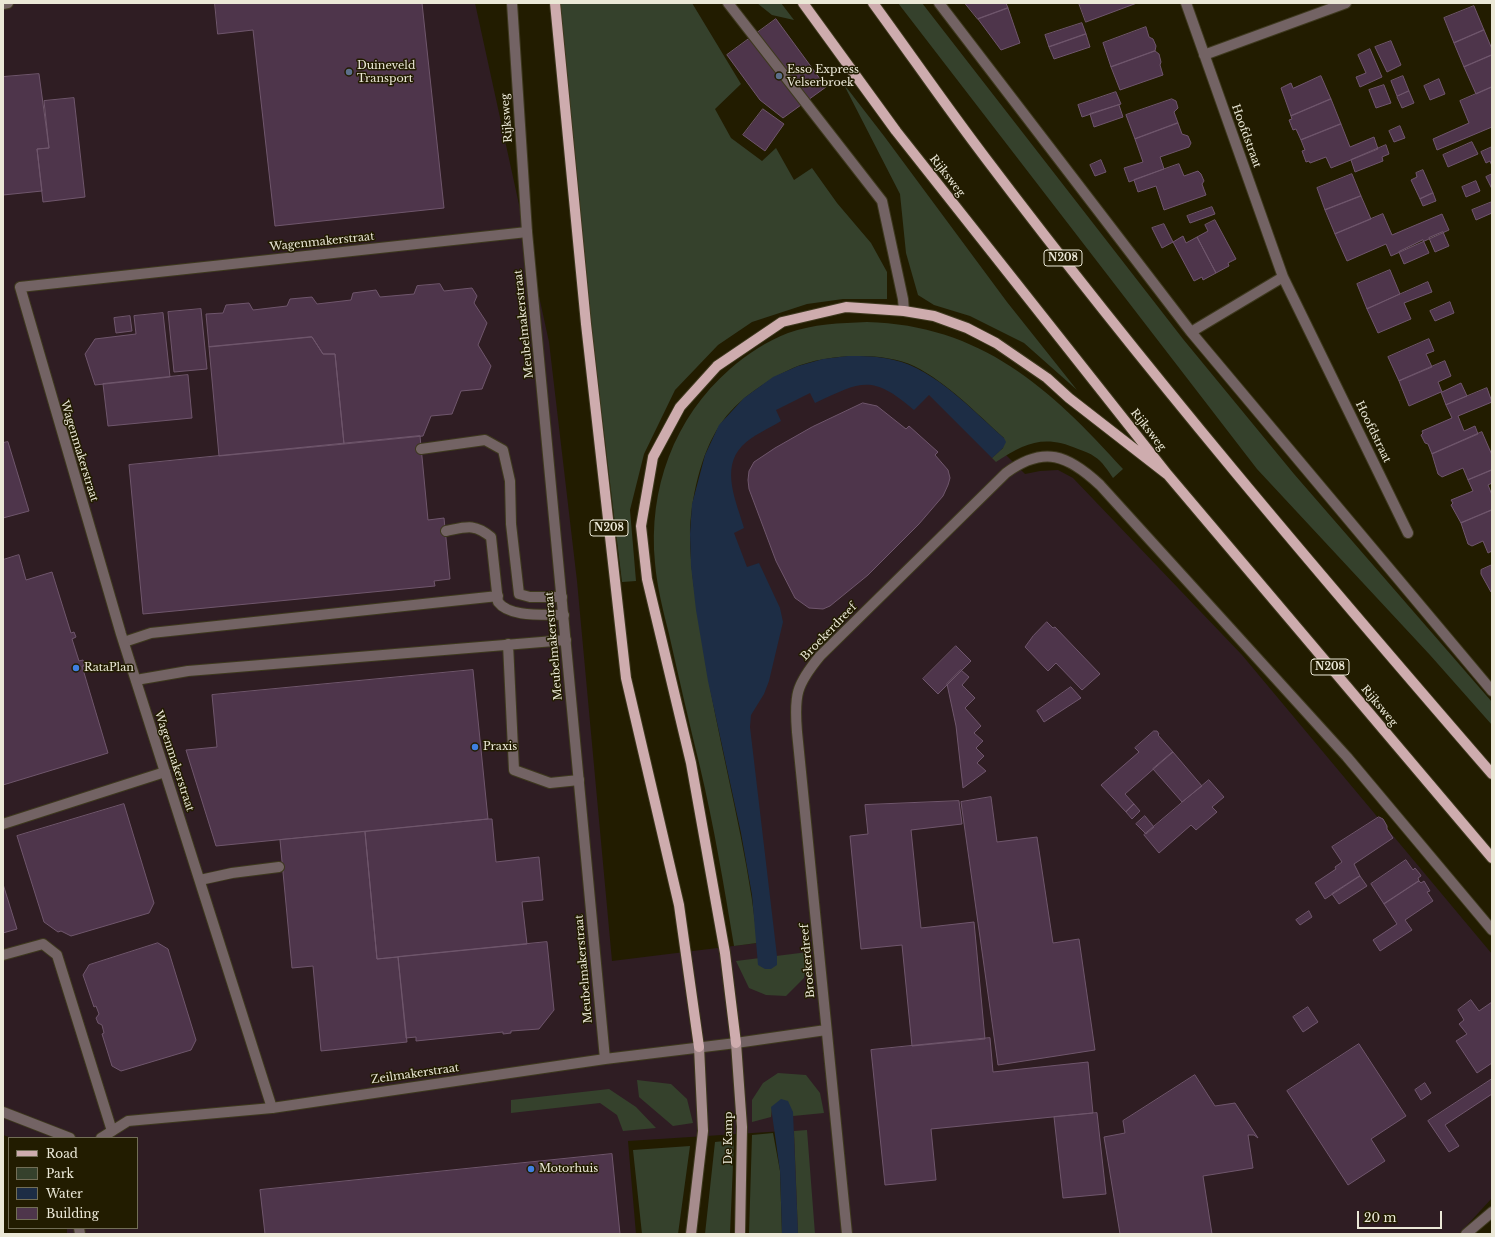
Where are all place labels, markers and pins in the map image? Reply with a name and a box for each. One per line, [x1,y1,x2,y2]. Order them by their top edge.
place label: Duineveld Transport [357,59,415,85]
place label: Esso Express Velserbroek [787,63,859,89]
marker: Duineveld Transport [344,67,354,77]
marker: Esso Express Velserbroek [774,71,784,81]
place label: RataPlan [84,661,134,675]
marker: RataPlan [71,663,81,673]
place label: Praxis [483,740,517,754]
marker: Praxis [470,742,480,752]
place label: Motorhuis [539,1162,598,1176]
marker: Motorhuis [526,1164,536,1174]

